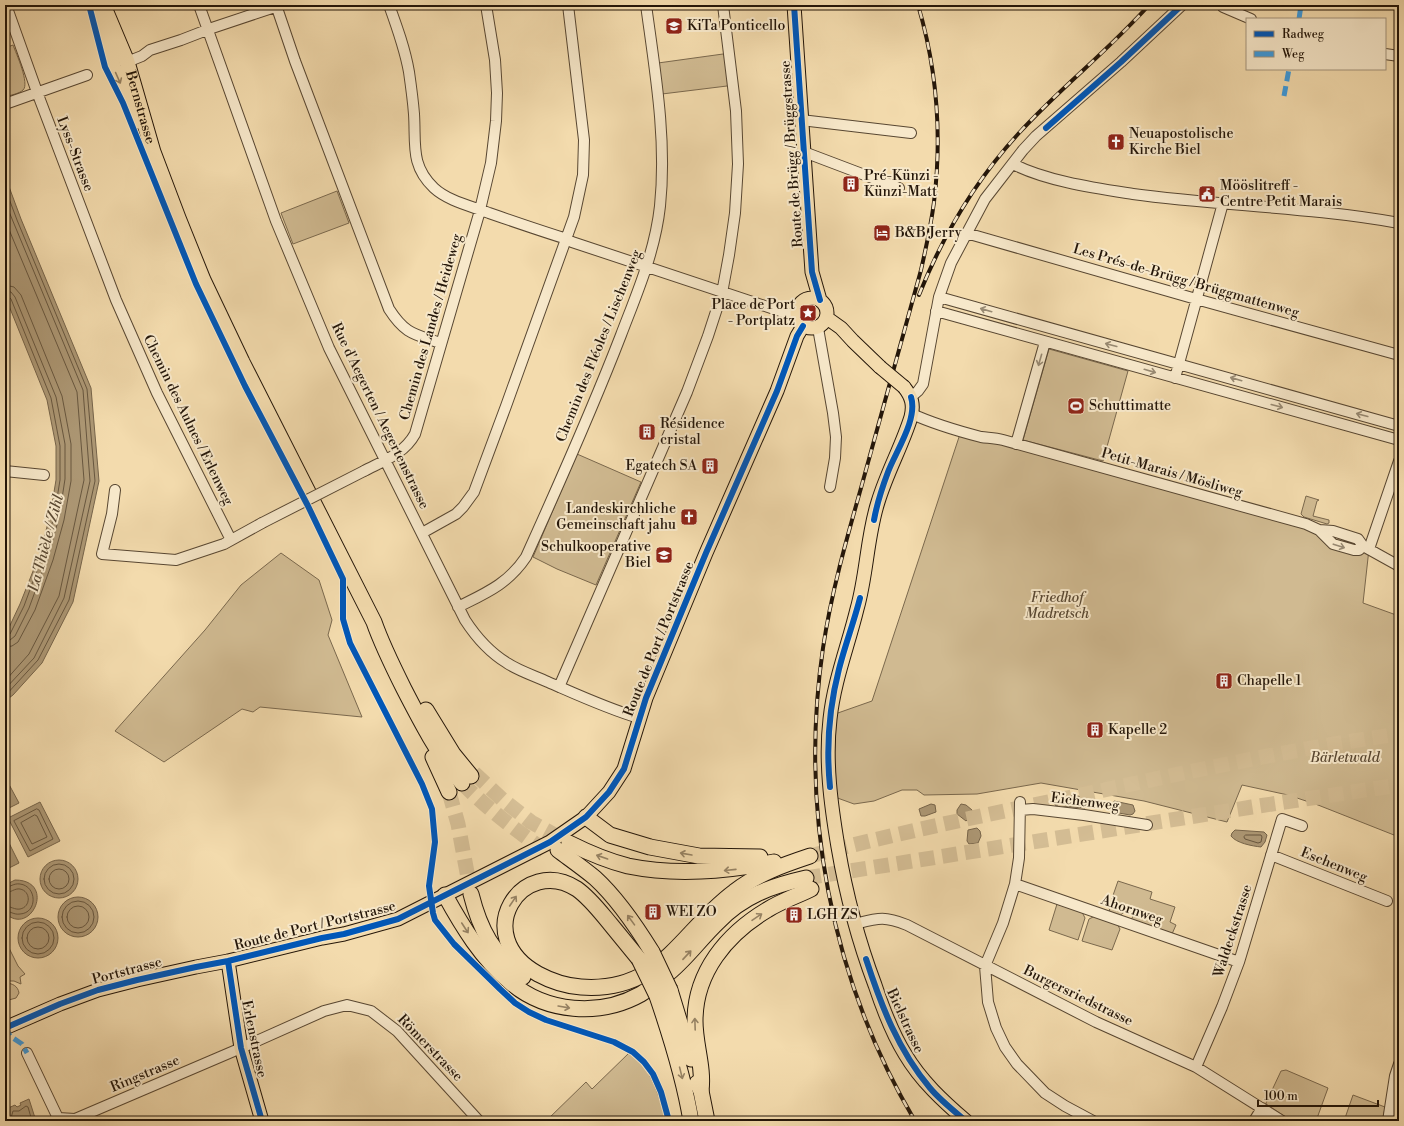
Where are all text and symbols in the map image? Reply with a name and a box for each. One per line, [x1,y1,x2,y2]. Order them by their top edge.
school or university icon: KiTa Ponticello [664,16,684,36]
place label: KiTa Ponticello [687,17,785,35]
legend [1246,18,1386,70]
text: Radweg [1282,27,1325,42]
text: Weg [1281,47,1305,62]
street label: Route de Brügg / Brüggstrasse [776,60,808,248]
street label: Bernstrasse [121,68,159,146]
one-way arrow [115,71,122,83]
street label: Lyss-Strasse [52,114,98,194]
place label: Neuapostolische Kirche Biel [1129,125,1234,159]
church icon: Neuapostolische Kirche Biel [1106,132,1126,152]
place label: Pré-Künzi - Künzi-Matt [864,167,939,201]
building icon: Pré-Künzi - Künzi-Matt [841,174,861,194]
place label: Mööslitreff - Centre Petit Marais [1220,177,1342,211]
public building icon: Mööslitreff - Centre Petit Marais [1197,184,1217,204]
hotel icon: B&B Jerry [872,223,892,243]
place label: B&B Jerry [894,224,962,242]
street label: Chemin des Landes / Heideweg [396,231,466,422]
street label: Les Prés-de-Brügg / Brüggmattenweg [1071,240,1302,322]
street label: Chemin des Fléoles / Lischenweg [552,247,646,445]
place label: Place de Port - Portplatz [711,296,795,330]
place icon: Place de Port - Portplatz [798,303,818,323]
one-way arrow [980,306,993,313]
street label: Rue d'Aegerten / Aegertenstrasse [327,320,433,512]
street label: Chemin des Aulnes / Erlenweg [139,332,238,509]
one-way arrow [1105,341,1118,348]
one-way arrow [1036,353,1043,366]
one-way arrow [1143,368,1156,375]
one-way arrow [1230,375,1243,382]
sports icon: Schuttimatte [1066,396,1086,416]
place label: Schuttimatte [1089,397,1171,415]
one-way arrow [1270,403,1283,410]
one-way arrow [1355,411,1368,418]
place label: Résidence cristal [660,415,725,449]
building icon: Résidence cristal [637,422,657,442]
street label: Petit-Marais / Mösliweg [1099,444,1246,502]
building icon: Egatech SA [700,456,720,476]
place label: Egatech SA [625,457,697,475]
water label: La Thièle / Zihl [24,492,68,595]
place label: Landeskirchliche Gemeinschaft jahu [556,500,676,534]
church icon: Landeskirchliche Gemeinschaft jahu [679,507,699,527]
place label: Schulkooperative Biel [541,538,651,572]
one-way arrow [1333,543,1346,550]
school or university icon: Schulkooperative Biel [654,545,674,565]
street label: Route de Port / Portstrasse [620,559,698,719]
park label: Friedhof Madretsch [1025,589,1089,623]
building icon: Chapelle 1 [1214,671,1234,691]
place label: Chapelle 1 [1237,672,1301,690]
building icon: Kapelle 2 [1085,720,1105,740]
place label: Kapelle 2 [1108,721,1167,739]
park label: Bärletwald [1309,749,1381,767]
street label: Eichenweg [1050,789,1121,815]
street label: Eschenweg [1298,843,1371,887]
one-way arrow [680,850,693,858]
one-way arrow [596,853,609,860]
one-way arrow [724,866,737,873]
street label: Waldeckstrasse [1209,882,1256,981]
street label: Ahornweg [1098,891,1166,929]
one-way arrow [509,896,517,907]
street label: Route de Port / Portstrasse [232,897,398,955]
building icon: WEI ZO [643,902,663,922]
place label: WEI ZO [665,903,717,921]
building icon: LGH ZS [784,905,804,925]
place label: LGH ZS [807,906,858,924]
one-way arrow [751,913,762,921]
one-way arrow [627,914,635,925]
one-way arrow [461,923,469,934]
one-way arrow [682,950,692,960]
street label: Portstrasse [90,953,164,989]
street label: Burgersriedstrasse [1019,961,1136,1030]
street label: Bielstrasse [882,985,928,1056]
street label: Erlenstrasse [237,999,271,1079]
one-way arrow [557,1003,570,1011]
street label: Römerstrasse [394,1011,466,1085]
one-way arrow [692,1018,699,1031]
street label: Ringstrasse [108,1051,182,1097]
one-way arrow [678,1066,686,1079]
scale bar [1258,1082,1378,1108]
text: 100 m [1264,1089,1298,1104]

